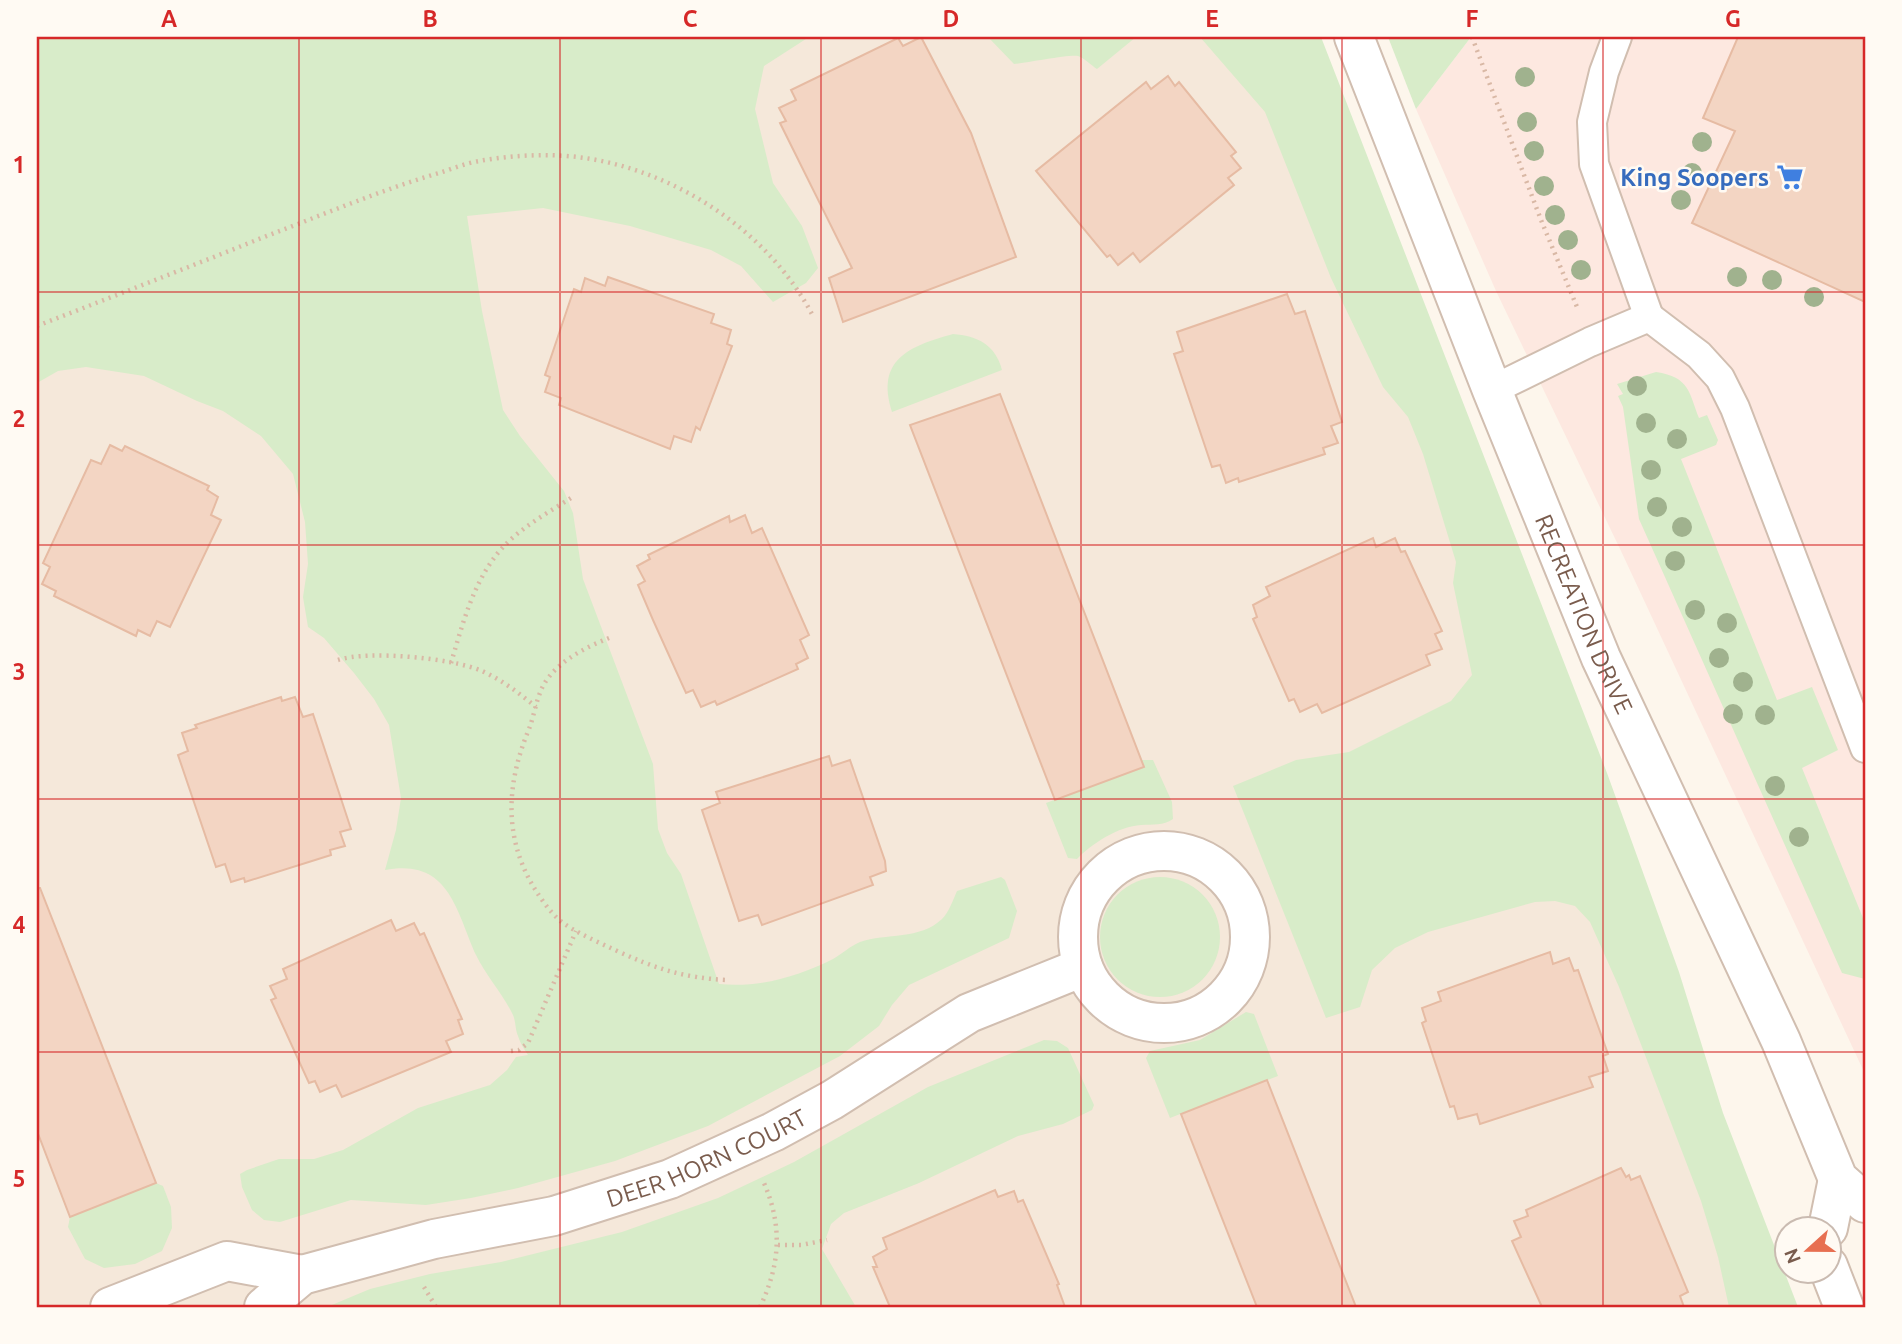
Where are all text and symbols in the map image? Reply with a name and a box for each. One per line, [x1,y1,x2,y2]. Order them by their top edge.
text: A [161,6,177,31]
text: B [422,6,438,31]
text: C [683,6,698,31]
text: D [943,6,959,31]
text: E [1205,6,1219,31]
text: F [1466,6,1479,31]
text: G [1725,6,1741,31]
text: 1 [13,152,25,177]
supermarket icon: King Soopers [1775,162,1805,192]
place label: King Soopers [1620,164,1769,191]
text: 2 [13,406,25,431]
street label: RECREATION DRIVE [1530,510,1638,718]
text: 3 [13,659,25,684]
text: 4 [13,912,26,937]
street label: DEER HORN COURT [603,1103,811,1212]
text: 5 [13,1166,25,1191]
north arrow [1772,1214,1842,1284]
text: N [1779,1246,1805,1267]

